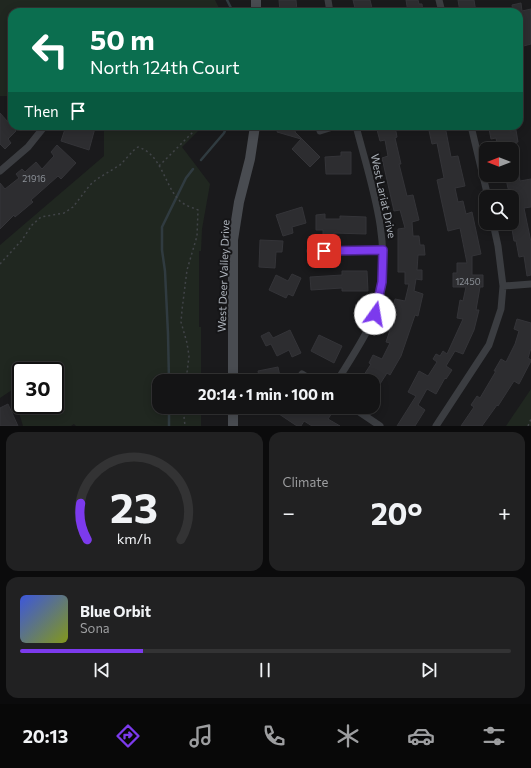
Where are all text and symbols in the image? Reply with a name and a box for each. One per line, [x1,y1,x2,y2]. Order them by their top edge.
text: 50 m [90,22,155,56]
icon: left [24,24,76,76]
text: North 124th Court [90,56,240,78]
icon: arrive [67,100,89,122]
text: Then [24,102,59,120]
north arrow [479,142,519,182]
map controls [479,142,519,230]
street label: West Lariat Drive [369,153,399,240]
house number: 21916 [22,173,46,184]
button: search [479,190,519,230]
street label: West Deer Valley Drive [215,219,231,332]
pin [307,234,341,268]
icon: arrive [313,240,335,262]
house number: 12450 [455,276,481,287]
position arrow [354,293,396,335]
speed limit sign: 30 [12,362,64,414]
text: 20:14 · 1 min · 100 m [198,385,334,403]
text: Climate [283,474,328,490]
text: 23 [110,480,158,531]
text: 20° [371,494,422,531]
text: − [283,499,295,526]
text: + [498,499,511,526]
text: km/h [117,528,152,546]
text: Blue Orbit [80,602,151,620]
text: Sona [80,620,110,636]
icon: previous [91,659,113,681]
icon: pause [254,659,276,681]
icon: next [418,659,440,681]
icon: directions [114,722,142,750]
icon: music [187,722,215,750]
icon: phone [260,722,288,750]
icon: climate [334,722,362,750]
icon: car [407,722,435,750]
icon: filters [480,722,508,750]
text: 20:13 [23,725,68,747]

